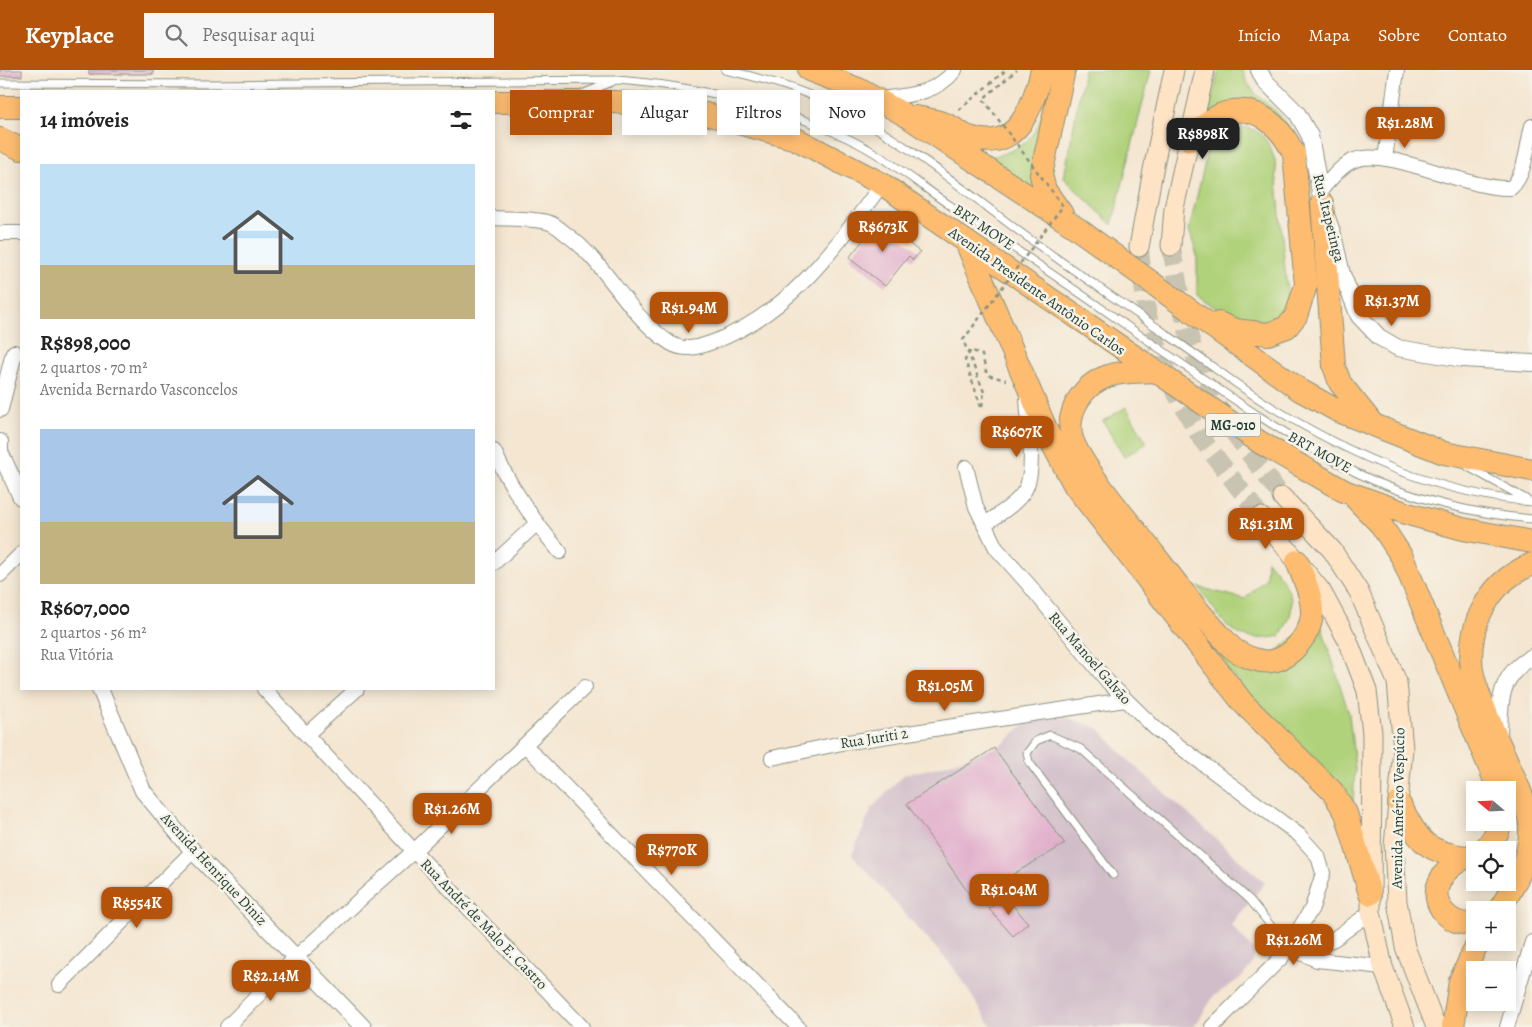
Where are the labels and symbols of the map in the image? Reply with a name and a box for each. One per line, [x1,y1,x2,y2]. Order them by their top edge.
pin: R$1.28M [1359,106,1451,149]
pin: R$898K [1162,118,1244,160]
street label: Rua Itapetinga [1308,172,1350,264]
street label: BRT MOVE [949,199,1019,255]
pin: R$673K [842,210,924,253]
street label: Avenida Presidente Antônio Carlos [944,222,1129,360]
pin: R$1.37M [1346,284,1438,327]
pin: R$1.94M [643,292,735,334]
road number: MG-010 [1206,414,1260,436]
pin: R$607K [976,416,1058,458]
street label: BRT MOVE [1285,426,1355,478]
pin: R$1.31M [1220,508,1312,550]
street label: Rua Manoel Galvão [1044,607,1136,709]
pin: R$1.05M [899,670,991,712]
street label: Rua Juriti 2 [839,723,909,753]
street label: Avenida Américo Vespúcio [1387,727,1409,890]
north arrow [1466,781,1516,831]
pin: R$1.26M [406,792,498,835]
street label: Avenida Henrique Diniz [156,807,272,930]
pin: R$770K [631,834,713,876]
street label: Rua André de Malo E. Castro [416,854,552,994]
pin: R$1.04M [963,874,1055,916]
pin: R$554K [96,886,178,929]
pin: R$1.26M [1248,924,1340,966]
pin: R$2.14M [225,960,317,1002]

